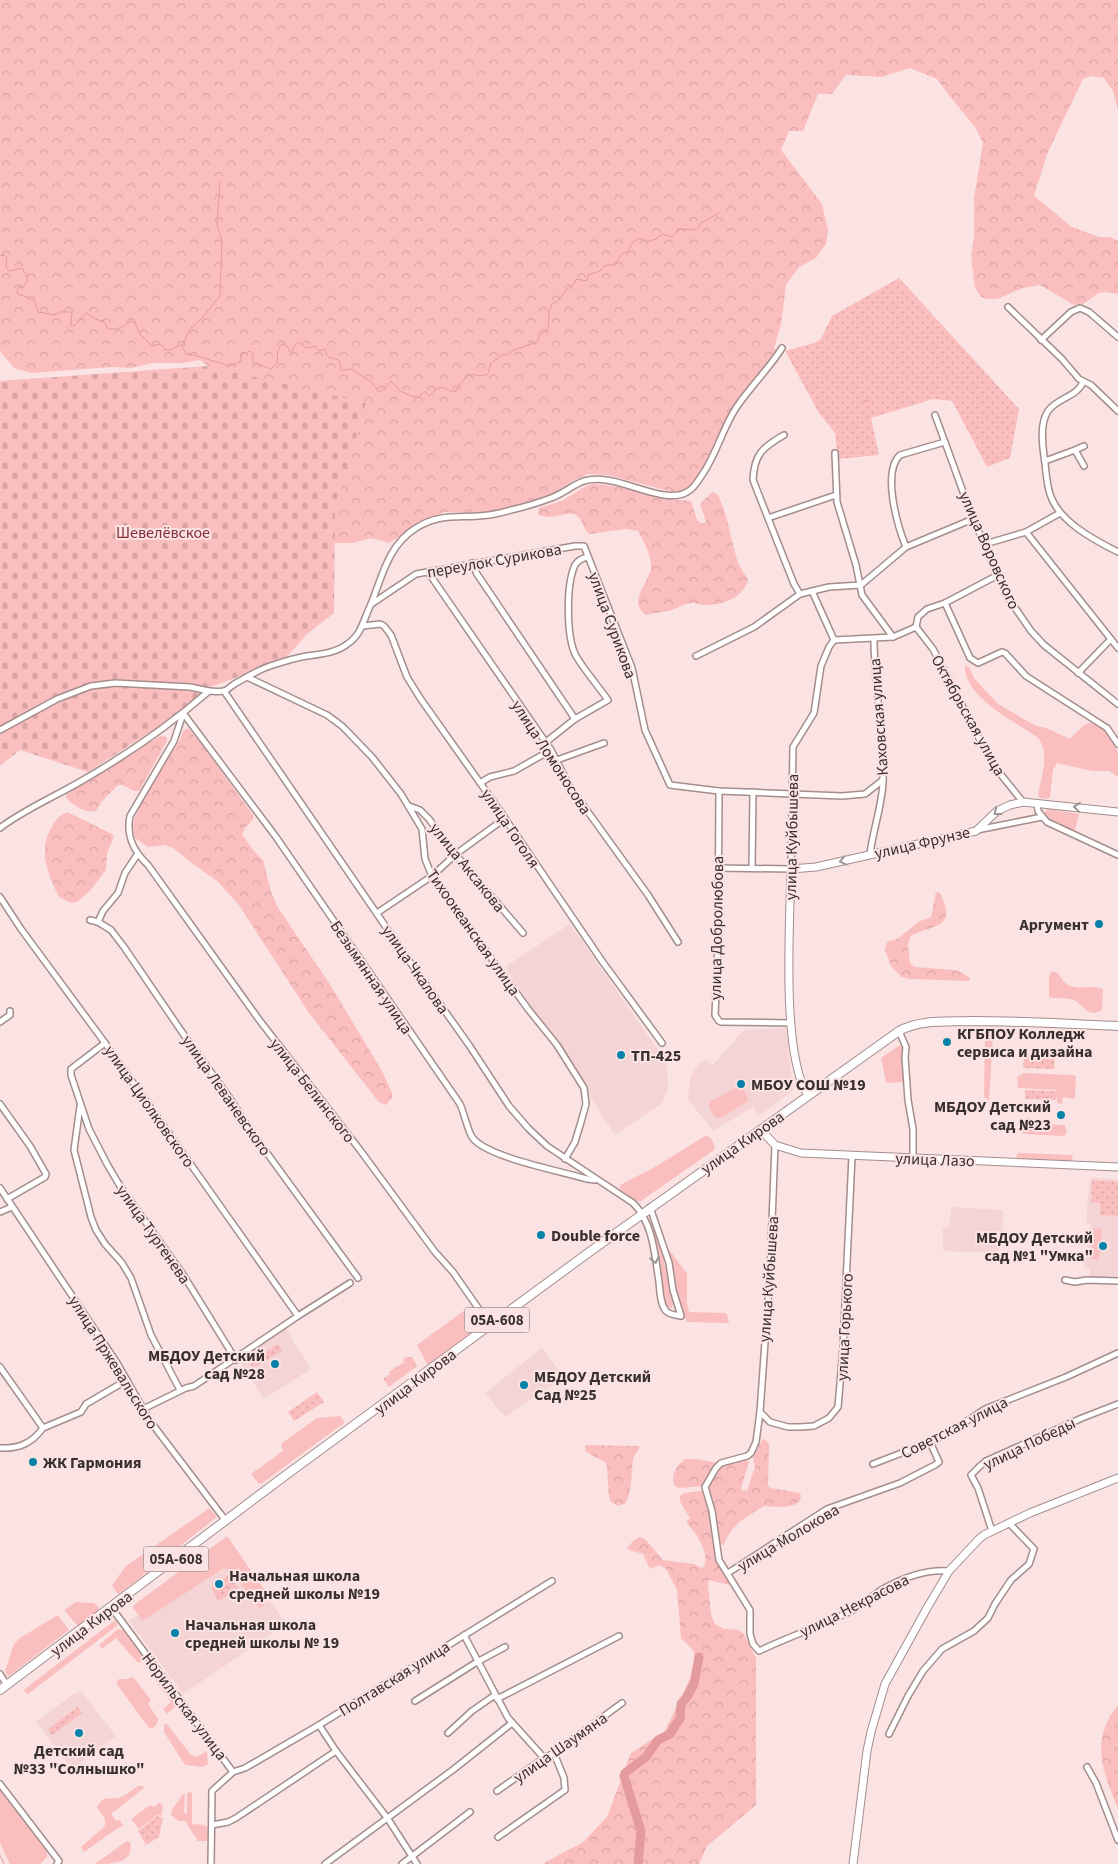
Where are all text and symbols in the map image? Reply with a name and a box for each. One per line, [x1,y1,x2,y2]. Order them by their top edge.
street label: улица Воровского [953,488,1025,613]
park label: Шевелёвское [116,522,210,544]
street label: переулок Сурикова [425,538,563,584]
street label: улица Сурикова [583,569,642,682]
street label: Октябрьская улица [926,651,1011,780]
street label: Каховская улица [864,658,894,776]
street label: улица Ломоносова [506,696,596,819]
street label: улица Куйбышева [780,774,804,900]
street label: улица Гоголя [475,785,545,873]
one-way arrow [1073,802,1081,813]
one-way arrow [994,807,1003,815]
street label: улица Аксакова [424,818,510,917]
street label: улица Фрунзе [872,821,972,865]
one-way arrow [839,855,848,866]
street label: улица Добролюбова [705,856,729,1000]
street label: Тихоокеанская улица [421,865,525,1000]
place label: Аргумент [1019,914,1089,936]
street label: Безымянная улица [325,916,418,1039]
marker: Аргумент [1093,918,1105,930]
street label: улица Чкалова [376,921,454,1018]
place label: КГБПОУ Колледж сервиса и дизайна [957,1023,1093,1063]
street label: улица Леваневского [176,1031,276,1160]
street label: улица Белинского [264,1034,360,1147]
marker: КГБПОУ Колледж сервиса и дизайна [941,1036,953,1048]
street label: улица Циолковского [99,1041,200,1172]
place label: ТП-425 [631,1045,681,1067]
marker: ТП-425 [615,1049,627,1061]
place label: МБОУ СОШ №19 [751,1074,866,1096]
marker: МБОУ СОШ №19 [735,1078,747,1090]
place label: МБДОУ Детский сад №23 [934,1096,1051,1136]
street label: улица Кирова [696,1106,789,1180]
marker: МБДОУ Детский сад №23 [1055,1109,1067,1121]
street label: улица Лазо [895,1148,975,1172]
street label: улица Тургенева [111,1181,196,1289]
street label: улица Куйбышева [754,1215,784,1343]
place label: Double force [551,1225,640,1247]
place label: МБДОУ Детский сад №1 "Умка" [976,1227,1093,1267]
marker: Double force [535,1229,547,1241]
marker: МБДОУ Детский сад №1 "Умка" [1097,1240,1109,1252]
one-way arrow [649,1256,660,1265]
street label: улица Горького [831,1273,859,1381]
street label: улица Пржевальского [63,1292,163,1434]
road number: 05А-608 [464,1308,530,1332]
street label: улица Кирова [370,1344,461,1420]
place label: МБДОУ Детский сад №28 [148,1345,265,1385]
marker: МБДОУ Детский сад №28 [269,1358,281,1370]
place label: МБДОУ Детский Сад №25 [534,1366,651,1406]
marker: МБДОУ Детский Сад №25 [518,1379,530,1391]
street label: Советская улица [897,1391,1012,1464]
street label: улица Победы [980,1412,1079,1476]
place label: ЖК Гармония [43,1452,141,1474]
marker: ЖК Гармония [27,1456,39,1468]
street label: улица Молокова [734,1499,844,1577]
road number: 05А-608 [144,1546,208,1572]
place label: Начальная школа средней школы №19 [229,1565,380,1605]
street label: улица Некрасова [796,1569,913,1643]
marker: Начальная школа средней школы №19 [213,1578,225,1590]
street label: улица Кирова [46,1586,137,1662]
place label: Начальная школа средней школы № 19 [185,1614,339,1654]
marker: Начальная школа средней школы № 19 [169,1627,181,1639]
street label: Полтавская улица [335,1636,454,1722]
street label: Норильская улица [136,1648,232,1765]
street label: улица Шаумяна [509,1707,612,1788]
marker: Детский сад №33 "Солнышко" [73,1727,85,1739]
place label: Детский сад №33 "Солнышко" [13,1740,145,1780]

